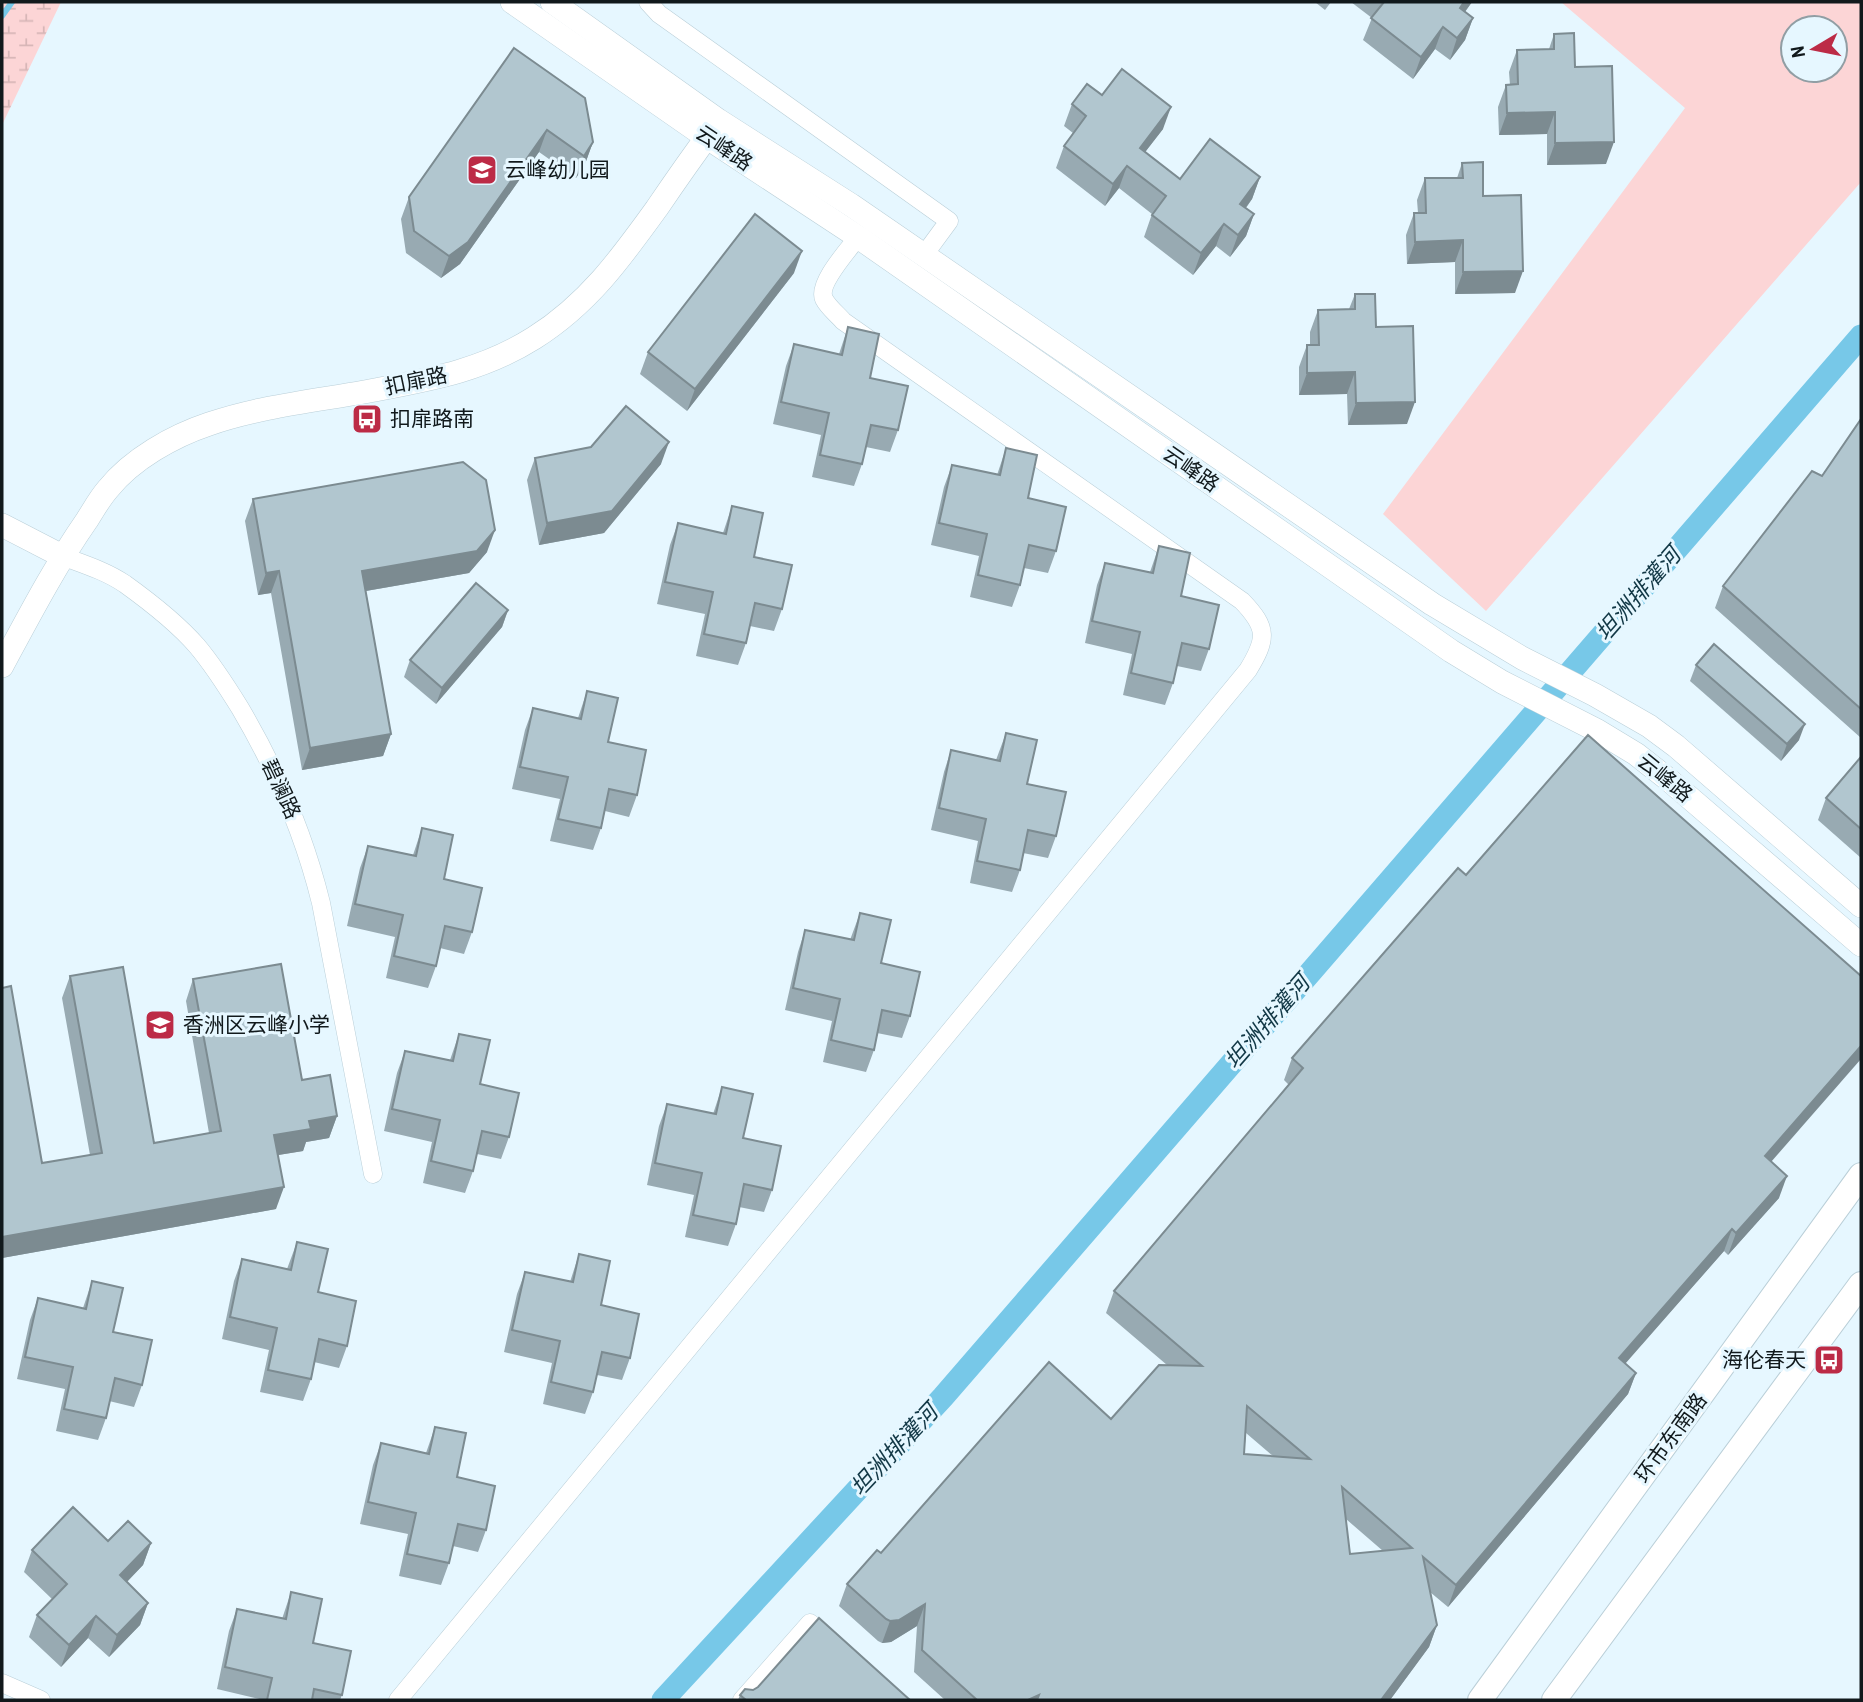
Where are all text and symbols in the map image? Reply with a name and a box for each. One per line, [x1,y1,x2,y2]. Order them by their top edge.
north arrow [1779,14,1849,84]
text: N [1783,44,1811,60]
street label: 云峰路 [690,118,759,177]
school or university icon: 云峰幼儿园 [465,153,499,187]
place label: 云峰幼儿园 [505,155,610,184]
street label: 扣扉路 [382,360,450,401]
bus stop icon: 扣扉路南 [350,402,384,436]
place label: 扣扉路南 [390,404,474,433]
street label: 云峰路 [1157,439,1225,499]
water label: 坦洲排灌河 [1588,537,1690,647]
street label: 云峰路 [1632,747,1699,809]
street label: 碧澜路 [255,754,308,823]
water label: 坦洲排灌河 [1217,965,1319,1075]
school or university icon: 香洲区云峰小学 [143,1008,177,1042]
place label: 香洲区云峰小学 [183,1010,330,1039]
bus stop icon: 海伦春天 [1812,1343,1846,1377]
place label: 海伦春天 [1722,1345,1806,1374]
street label: 环市东南路 [1628,1387,1713,1489]
water label: 坦洲排灌河 [843,1394,947,1502]

